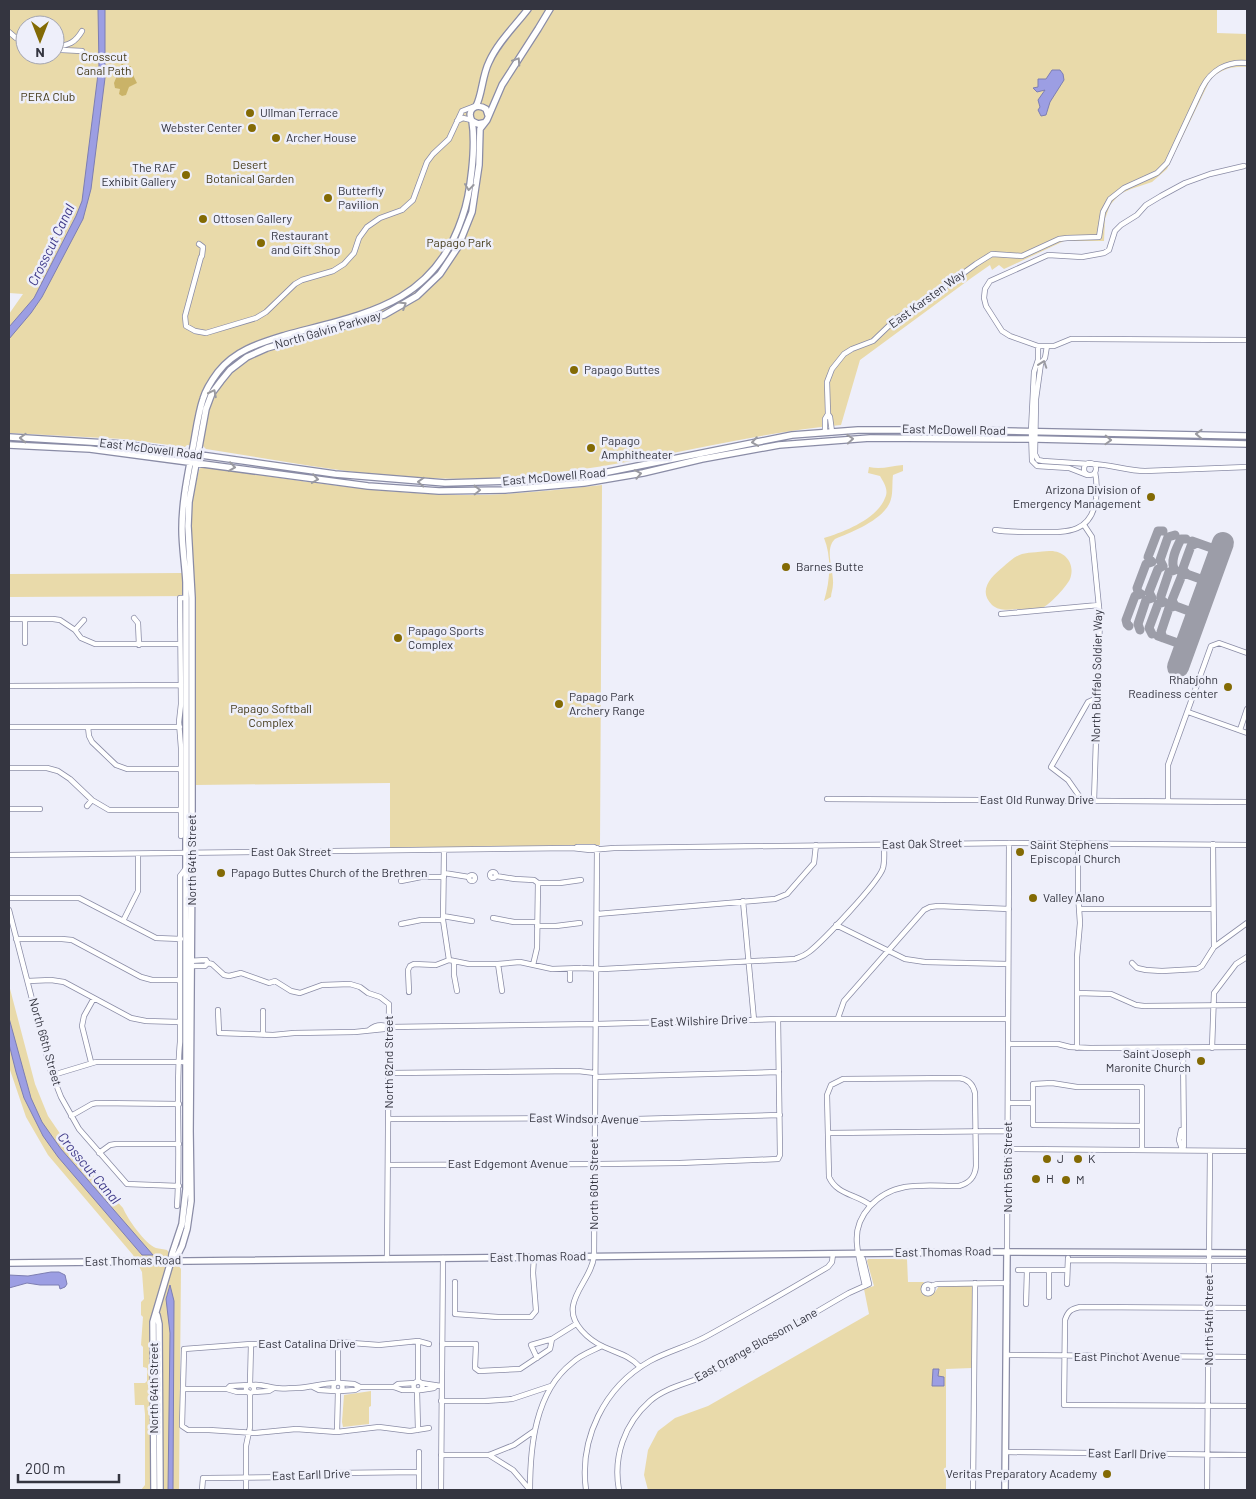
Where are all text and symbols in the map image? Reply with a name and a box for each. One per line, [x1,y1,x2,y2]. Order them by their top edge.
north arrow [15,15,65,65]
text: N [35,45,45,62]
park label: Crosscut Canal Path [76,49,132,77]
one-way arrow [511,57,520,67]
park label: PERA Club [21,89,75,103]
place label: Ullman Terrace [260,105,338,119]
marker: Ullman Terrace [244,107,256,119]
place label: Webster Center [161,120,243,134]
marker: Webster Center [246,122,258,134]
place label: Archer House [286,130,356,144]
marker: Archer House [270,132,282,144]
park label: Desert Botanical Garden [206,157,294,185]
place label: The RAF Exhibit Gallery [102,160,176,188]
marker: The RAF Exhibit Gallery [180,169,192,181]
place label: Butterfly Pavilion [338,183,384,211]
one-way arrow [464,183,475,191]
marker: Butterfly Pavilion [322,192,334,204]
water label: Crosscut Canal [23,201,78,288]
place label: Ottosen Gallery [213,211,293,225]
marker: Ottosen Gallery [197,213,209,225]
place label: Restaurant and Gift Shop [271,228,340,256]
park label: Papago Park [427,235,491,249]
marker: Restaurant and Gift Shop [255,237,267,249]
street label: East Karsten Way [886,266,968,330]
one-way arrow [397,301,406,311]
street label: North Galvin Parkway [273,307,383,351]
one-way arrow [1037,360,1047,369]
place label: Papago Buttes [584,362,660,376]
marker: Papago Buttes [568,364,580,376]
one-way arrow [207,389,217,398]
street label: East McDowell Road [902,421,1006,437]
one-way arrow [1194,429,1202,440]
one-way arrow [18,432,26,443]
place label: Papago Amphitheater [601,433,673,461]
one-way arrow [846,434,854,445]
street label: East McDowell Road [99,435,203,461]
one-way arrow [1104,435,1112,446]
one-way arrow [750,436,758,447]
marker: Papago Amphitheater [585,442,597,454]
one-way arrow [228,461,236,472]
street label: East McDowell Road [502,465,606,487]
one-way arrow [634,470,643,480]
one-way arrow [311,473,319,484]
one-way arrow [417,477,425,488]
place label: Arizona Division of Emergency Management [1013,482,1141,510]
one-way arrow [474,485,481,495]
marker: Arizona Division of Emergency Management [1145,491,1157,503]
place label: Barnes Butte [796,559,864,573]
marker: Barnes Butte [780,561,792,573]
street label: North Buffalo Soldier Way [1088,609,1104,743]
place label: Papago Sports Complex [408,623,484,651]
marker: Papago Sports Complex [392,632,404,644]
place label: Rhabjohn Readiness center [1128,672,1219,700]
marker: Rhabjohn Readiness center [1222,681,1234,693]
place label: Papago Park Archery Range [569,689,645,717]
marker: Papago Park Archery Range [553,698,565,710]
park label: Papago Softball Complex [230,701,312,729]
street label: East Old Runway Drive [980,792,1094,806]
street label: North 64th Street [184,814,198,906]
street label: East Oak Street [882,835,962,851]
place label: Saint Stephens Episcopal Church [1030,837,1121,865]
street label: East Oak Street [251,844,331,858]
marker: Saint Stephens Episcopal Church [1014,846,1026,858]
place label: Papago Buttes Church of the Brethren [231,865,428,879]
marker: Papago Buttes Church of the Brethren [215,867,227,879]
place label: Valley Alano [1043,890,1104,904]
marker: Valley Alano [1027,892,1039,904]
street label: North 66th Street [27,996,65,1087]
street label: East Wilshire Drive [650,1011,748,1029]
street label: North 62nd Street [381,1015,395,1109]
place label: Saint Joseph Maronite Church [1106,1046,1191,1074]
marker: Saint Joseph Maronite Church [1195,1055,1207,1067]
street label: East Windsor Avenue [529,1110,639,1126]
street label: North 56th Street [1000,1122,1014,1212]
water label: Crosscut Canal [54,1128,124,1207]
street label: North 60th Street [586,1138,600,1230]
place label: J [1057,1151,1064,1165]
place label: K [1088,1151,1096,1165]
marker: J [1041,1153,1053,1165]
marker: K [1072,1153,1084,1165]
street label: East Edgemont Avenue [448,1156,568,1170]
place label: H [1046,1171,1054,1185]
place label: M [1076,1172,1085,1186]
marker: H [1030,1173,1042,1185]
marker: M [1060,1174,1072,1186]
street label: East Thomas Road [895,1243,991,1259]
street label: East Thomas Road [490,1248,586,1264]
street label: East Thomas Road [85,1252,181,1268]
street label: North 54th Street [1201,1274,1215,1366]
street label: East Orange Blossom Lane [692,1304,819,1384]
street label: East Catalina Drive [258,1336,356,1350]
street label: North 64th Street [146,1342,160,1434]
street label: East Pinchot Avenue [1074,1349,1180,1363]
street label: East Earll Drive [1088,1445,1166,1461]
scale bar [18,1452,119,1484]
text: 200 m [25,1459,65,1477]
street label: East Earll Drive [272,1466,350,1482]
place label: Veritas Preparatory Academy [946,1466,1097,1480]
marker: Veritas Preparatory Academy [1101,1468,1113,1480]

